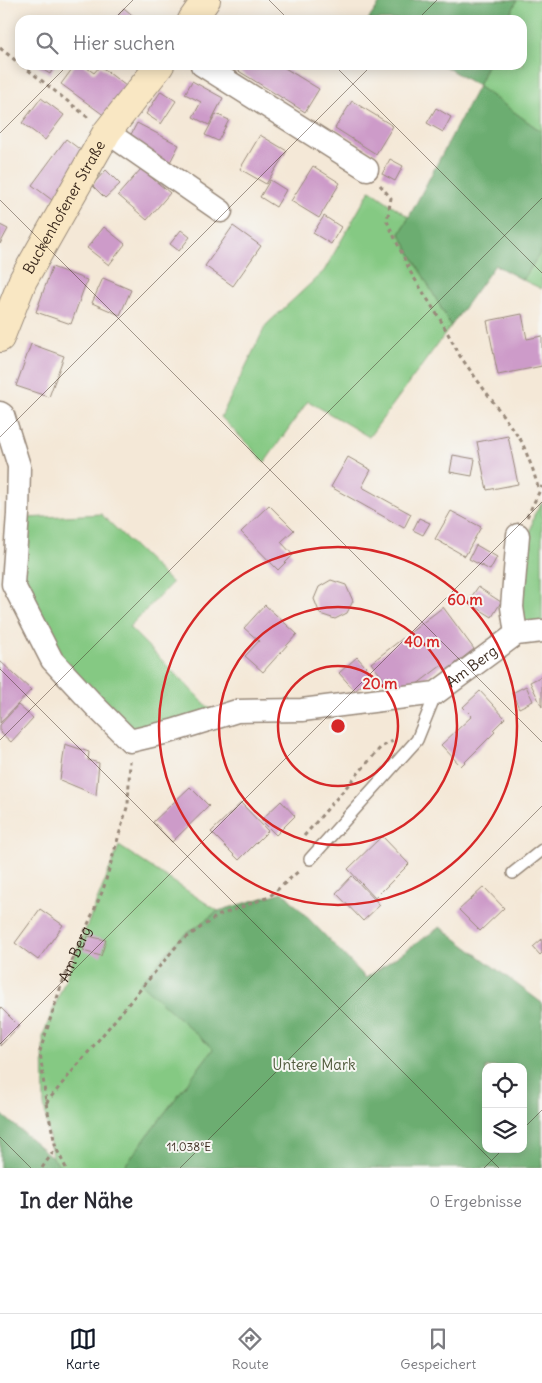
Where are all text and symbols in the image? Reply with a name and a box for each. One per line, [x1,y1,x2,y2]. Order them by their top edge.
search box [15,15,527,70]
icon: search [33,29,61,57]
text: Hier suchen [73,31,175,55]
street label: Buckenhofener Straße [18,137,109,277]
text: 60 m [447,590,483,609]
text: 40 m [404,632,440,651]
street label: Am Berg [442,641,501,691]
text: 20 m [363,674,397,693]
centre of rings [329,717,347,735]
street label: Am Berg [54,923,95,985]
park label: Untere Mark [272,1055,356,1074]
map controls [482,1063,527,1153]
button: locate [482,1063,527,1108]
button: layers [482,1108,527,1153]
text: 11.038°E [167,1139,211,1154]
text: In der Nähe [20,1187,133,1214]
text: 0 Ergebnisse [430,1191,522,1211]
tab: Karte [66,1325,100,1373]
tab: Route [232,1325,269,1373]
tab: Gespeichert [400,1325,476,1373]

